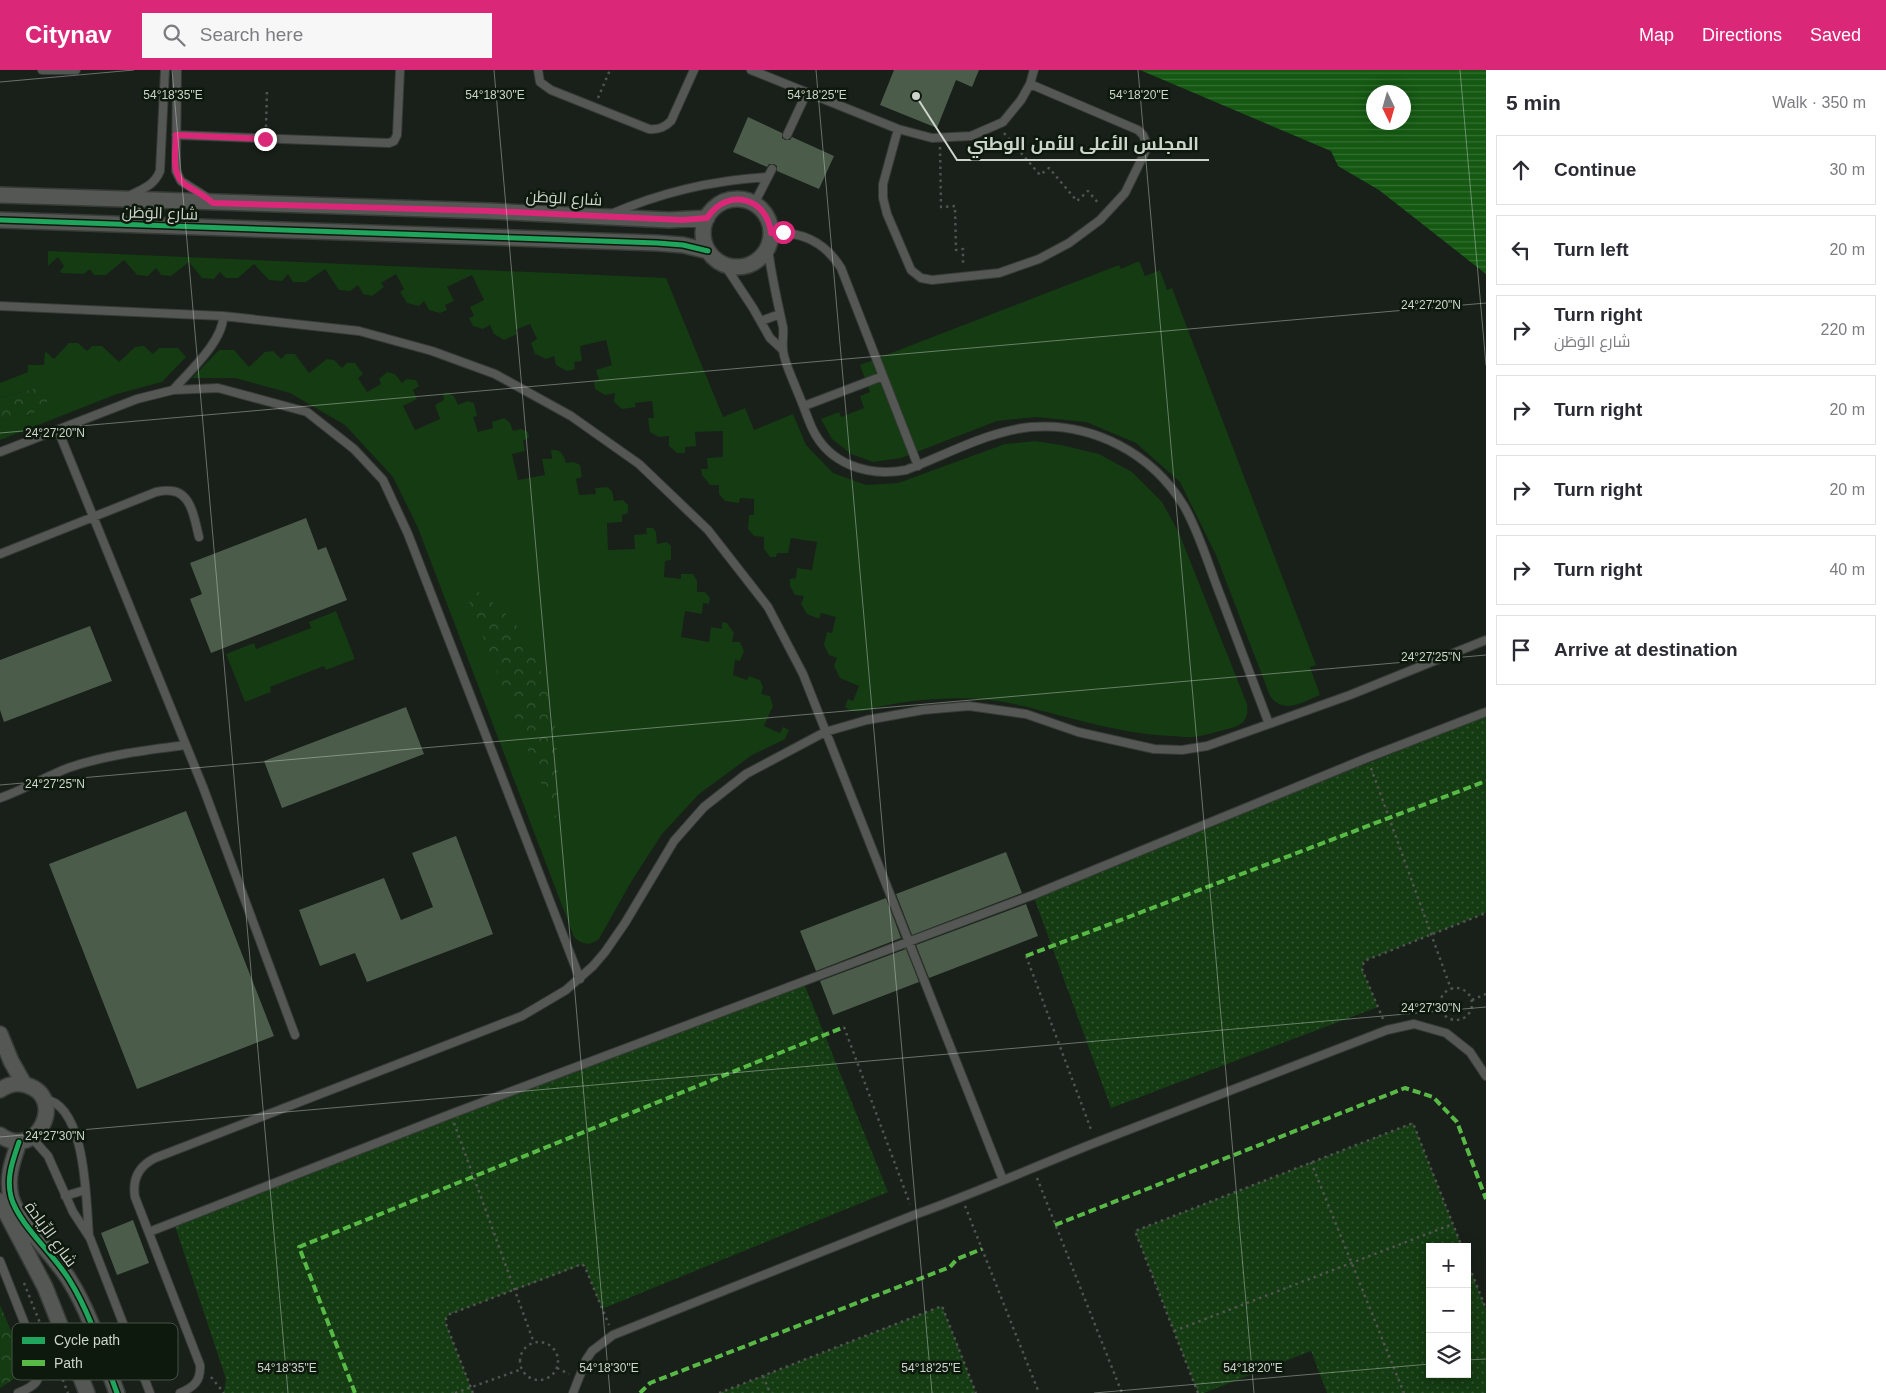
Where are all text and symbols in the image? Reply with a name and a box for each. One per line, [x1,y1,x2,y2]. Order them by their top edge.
search box [142,13,492,58]
text: Citynav [25,21,112,48]
icon: search [160,21,188,49]
text: Search here [200,24,303,45]
text: Map [1639,25,1674,45]
text: Directions [1702,25,1782,45]
text: Saved [1810,25,1861,45]
north arrow [1366,85,1411,130]
text: 54°18'35"E [143,88,203,102]
text: 54°18'30"E [465,88,525,102]
text: 54°18'25"E [787,88,847,102]
text: 54°18'20"E [1109,88,1169,102]
text: 5 min [1506,91,1561,114]
text: Walk · 350 m [1772,94,1866,111]
callout: المجلس الأعلى للأمن الوطني [957,127,1209,160]
route end [254,128,277,151]
text: المجلس الأعلى للأمن الوطني [967,134,1199,159]
icon: ahead [1507,156,1535,184]
text: Continue [1554,159,1636,180]
text: 30 m [1829,161,1865,178]
street label: شارع الوَطَن [525,188,603,211]
street label: شارع الوَطَن [121,203,199,226]
route start [772,221,795,244]
icon: left [1507,236,1535,264]
text: Turn left [1554,239,1629,260]
text: 20 m [1829,241,1865,258]
text: 24°27'20"N [1401,298,1461,312]
text: Turn right [1554,304,1642,325]
icon: right [1507,316,1535,344]
text: 220 m [1821,321,1865,338]
text: شارع الوَطَن [1554,333,1630,350]
icon: right [1507,396,1535,424]
text: Turn right [1554,399,1642,420]
text: 20 m [1829,401,1865,418]
text: 24°27'20"N [25,426,85,440]
icon: right [1507,476,1535,504]
text: Turn right [1554,479,1642,500]
text: 20 m [1829,481,1865,498]
icon: right [1507,556,1535,584]
text: Turn right [1554,559,1642,580]
text: 40 m [1829,561,1865,578]
icon: arrive [1507,636,1535,664]
text: Arrive at destination [1554,639,1738,660]
text: 24°27'25"N [1401,650,1461,664]
text: 24°27'25"N [25,777,85,791]
text: 24°27'30"N [1401,1001,1461,1015]
text: 24°27'30"N [25,1129,85,1143]
street label: شارع الرِّيادة [19,1198,80,1272]
map controls [1426,1243,1471,1378]
button: + [1426,1243,1471,1288]
button: − [1426,1288,1471,1333]
legend [12,1323,178,1380]
text: Cycle path [54,1332,120,1348]
button: layers [1426,1333,1471,1378]
text: Path [54,1355,83,1371]
text: 54°18'35"E [257,1361,317,1375]
text: 54°18'30"E [579,1361,639,1375]
text: 54°18'25"E [901,1361,961,1375]
text: 54°18'20"E [1223,1361,1283,1375]

